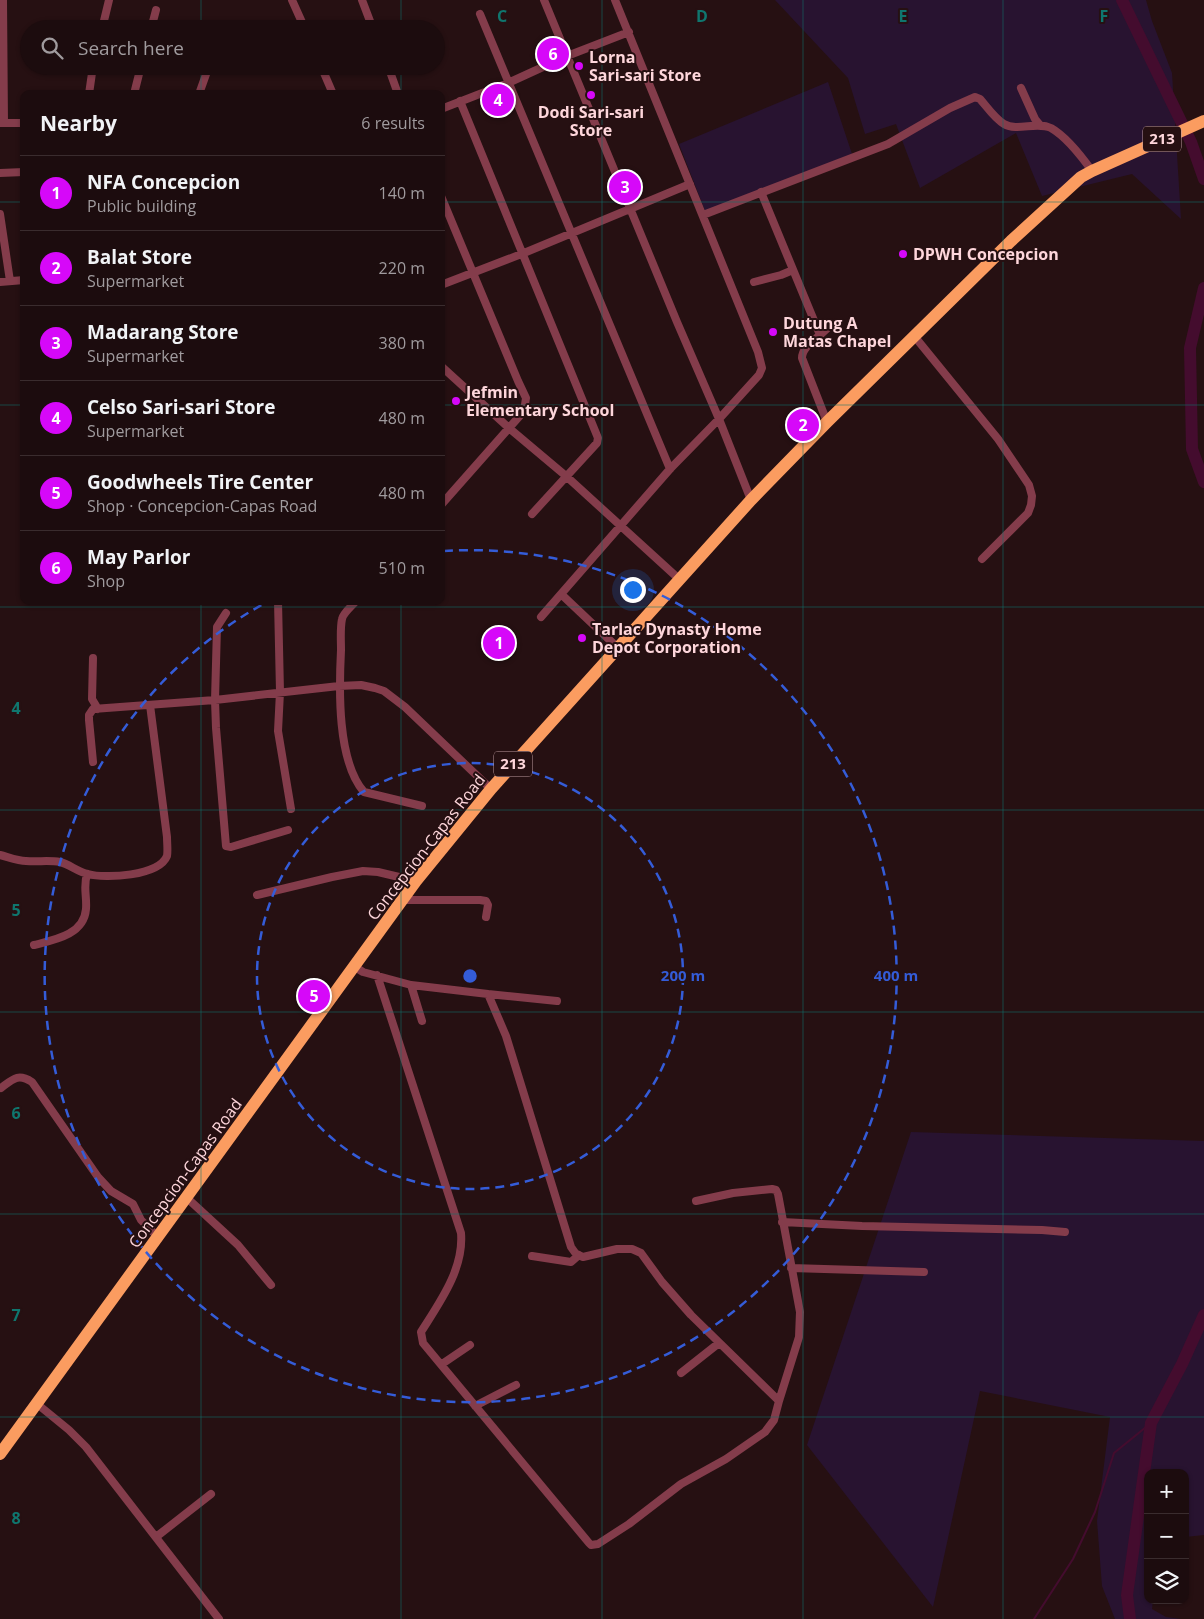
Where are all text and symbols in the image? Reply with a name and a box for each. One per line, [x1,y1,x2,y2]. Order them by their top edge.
text: C [497,5,507,27]
text: D [696,5,708,27]
text: E [899,5,908,27]
text: F [1100,5,1108,27]
search box [20,20,445,75]
icon: search [38,34,66,62]
text: Search here [78,35,184,61]
pin: 6 [537,35,569,73]
place label: Lorna Sari-sari Store [589,46,701,86]
marker: Lorna Sari-sari Store [573,60,585,72]
pin: 4 [482,81,514,119]
marker: Dodi Sari-sari Store [585,89,597,101]
place label: Dodi Sari-sari Store [538,101,644,141]
text: Nearby [40,109,117,137]
text: 6 results [361,112,425,134]
road number: 213 [1143,126,1181,152]
pin: 3 [609,168,641,206]
text: NFA Concepcion [87,169,240,195]
text: 1 [51,182,61,204]
text: 140 m [379,182,425,204]
text: Public building [87,195,196,217]
place label: DPWH Concepcion [913,243,1059,265]
text: Balat Store [87,244,192,270]
marker: DPWH Concepcion [897,248,909,260]
text: 2 [51,257,61,279]
text: 220 m [379,257,425,279]
text: Supermarket [87,270,184,292]
place label: Dutung A Matas Chapel [783,312,891,352]
text: Madarang Store [87,319,238,345]
marker: Dutung A Matas Chapel [767,326,779,338]
text: 3 [51,332,61,354]
text: 380 m [379,332,425,354]
text: Supermarket [87,345,184,367]
place label: Jefmin Elementary School [464,381,614,421]
text: Celso Sari-sari Store [87,394,275,420]
marker: Jefmin Elementary School [450,395,462,407]
pin: 2 [787,406,819,444]
text: 4 [51,407,61,429]
text: 480 m [379,407,425,429]
text: Supermarket [87,420,184,442]
text: Goodwheels Tire Center [87,469,313,495]
text: 5 [51,482,61,504]
text: 480 m [379,482,425,504]
text: Shop · Concepcion-Capas Road [87,495,317,517]
text: May Parlor [87,544,190,570]
text: 6 [51,557,61,579]
text: 510 m [379,557,425,579]
text: Shop [87,570,125,592]
your location [620,577,646,603]
place label: Tarlac Dynasty Home Depot Corporation [592,618,762,658]
pin: 1 [483,624,515,662]
marker: Tarlac Dynasty Home Depot Corporation [576,632,588,644]
text: 4 [11,697,21,719]
road number: 213 [494,752,532,776]
street label: Concepcion-Capas Road [362,769,490,925]
text: 5 [11,899,21,921]
text: 200 m [661,965,705,985]
text: 400 m [874,965,918,985]
centre of rings [461,967,479,985]
pin: 5 [298,977,330,1015]
street label: Concepcion-Capas Road [123,1094,247,1252]
text: 6 [11,1102,21,1124]
text: 7 [11,1304,21,1326]
map controls [1144,1469,1189,1604]
button: + [1144,1469,1189,1514]
text: 8 [11,1507,21,1529]
button: − [1144,1514,1189,1559]
button: layers [1144,1559,1189,1604]

